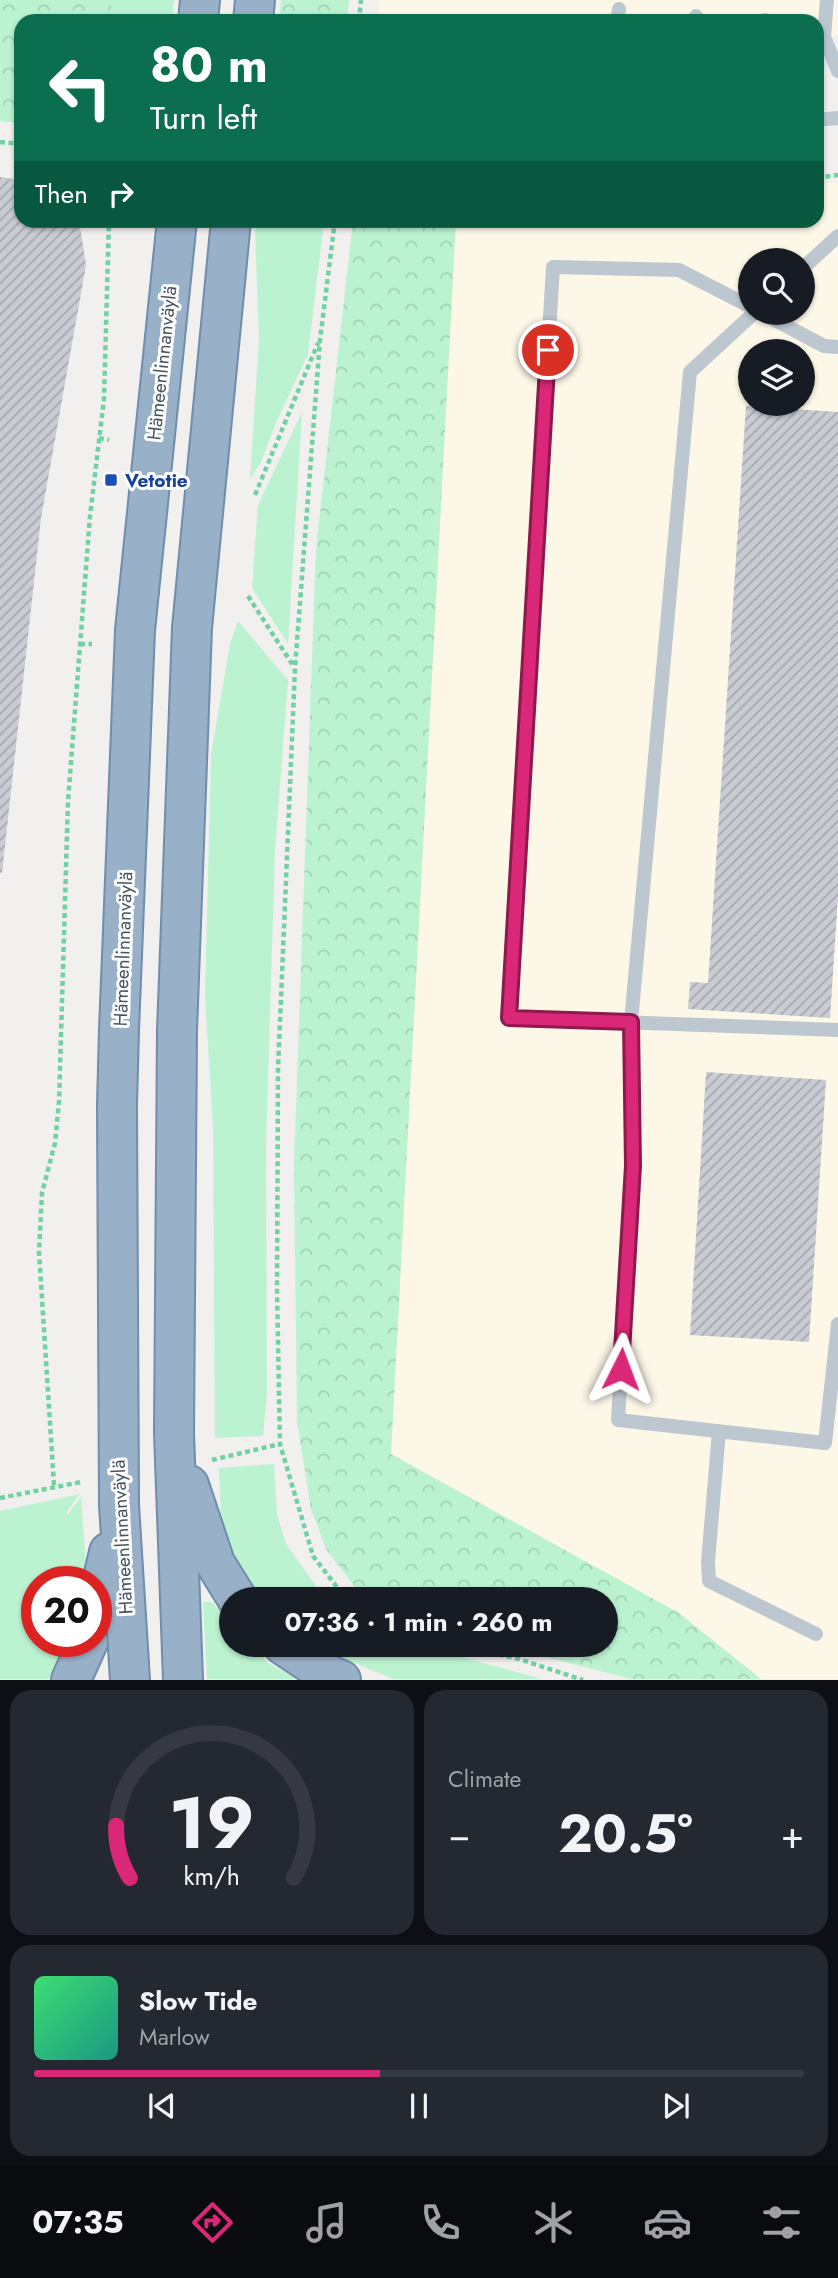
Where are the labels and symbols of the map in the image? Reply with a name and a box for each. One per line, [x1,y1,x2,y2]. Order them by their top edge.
street label: Hämeenlinnanväylä [140,285,184,441]
pin [518,320,578,380]
place label: Vetotie [124,467,188,494]
marker: Vetotie [103,472,119,488]
street label: Hämeenlinnanväylä [107,871,139,1027]
position arrow [584,1332,658,1406]
street label: Hämeenlinnanväylä [104,1459,140,1615]
speed limit sign: 20 [21,1566,112,1657]

